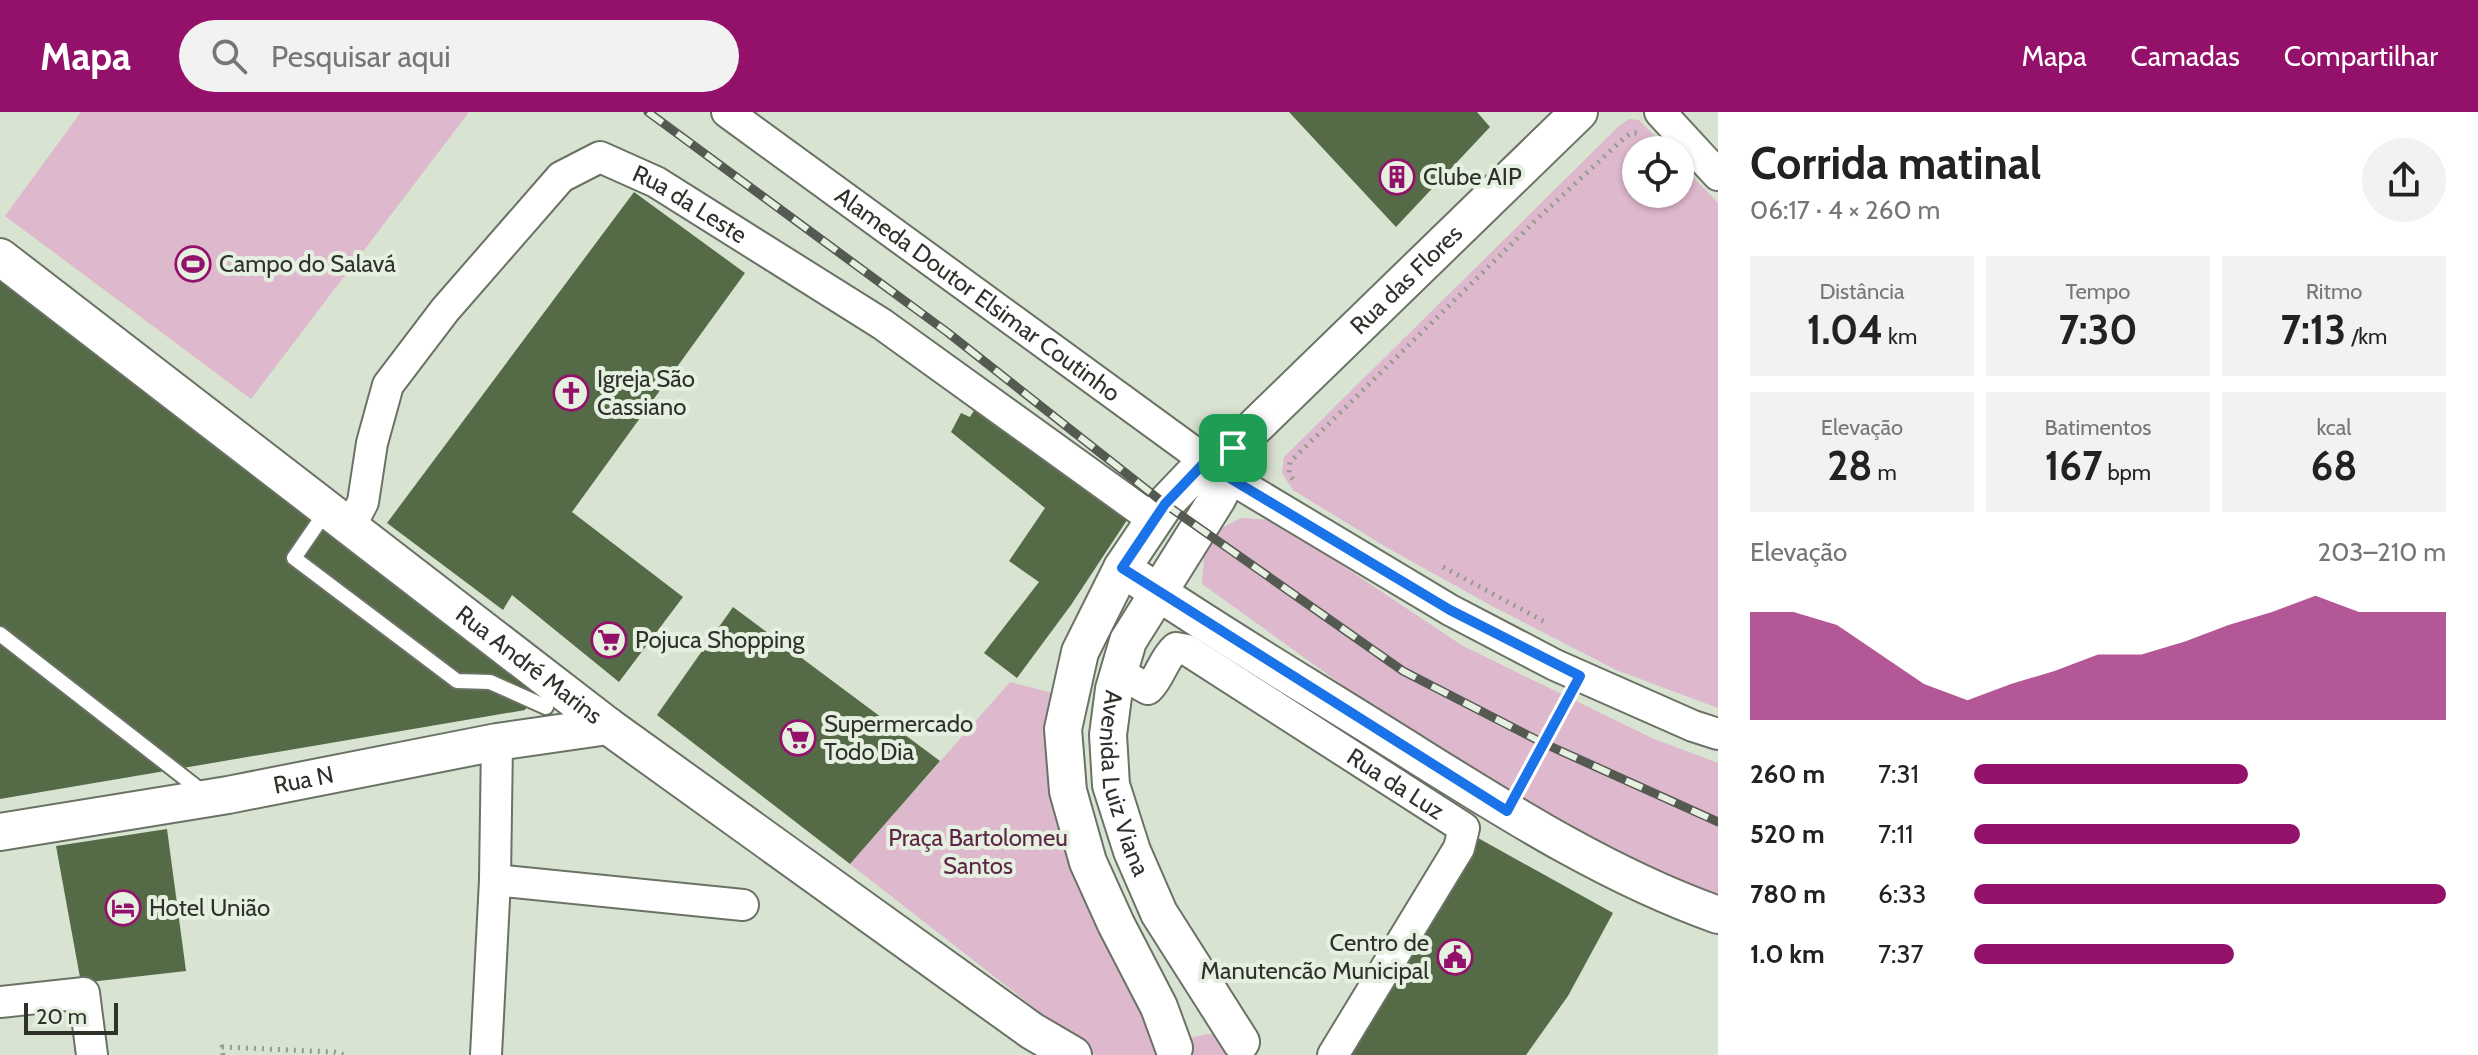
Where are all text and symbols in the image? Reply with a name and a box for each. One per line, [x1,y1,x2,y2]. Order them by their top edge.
search box [179,20,739,92]
text: Mapa [40,33,131,80]
icon: search [207,34,251,78]
text: Pesquisar aqui [271,38,451,75]
text: Mapa [2022,39,2087,73]
text: Camadas [2131,39,2240,73]
text: Compartilhar [2284,39,2438,73]
map controls [1622,136,1694,208]
button: locate [1622,136,1694,208]
text: Corrida matinal [1750,137,2041,190]
button: share [2362,138,2446,222]
building icon: Clube AIP [1378,158,1416,196]
street label: Rua da Leste [628,159,752,249]
place label: Clube AIP [1423,162,1522,191]
street label: Alameda Doutor Elsimar Coutinho [830,181,1126,408]
text: 06:17 · 4 × 260 m [1750,194,1940,226]
street label: Rua das Flores [1344,218,1468,340]
sports icon: Campo do Salavá [174,245,212,283]
place label: Campo do Salavá [219,249,396,278]
text: Distância [1819,278,1905,305]
text: Tempo [2066,278,2130,305]
text: Ritmo [2306,278,2362,305]
text: 1.04 [1807,305,1883,354]
text: 7:30 [2058,305,2138,354]
text: 7:13 [2281,305,2346,354]
text: km [1883,323,1917,350]
text: /km [2346,323,2387,350]
place label: Igreja São Cassiano [597,364,695,421]
church icon: Igreja São Cassiano [552,374,590,412]
pin [1199,414,1267,482]
text: Elevação [1821,414,1903,441]
text: Batimentos [2045,414,2151,441]
text: kcal [2316,414,2352,441]
icon: arrive [1211,426,1255,470]
text: 28 [1827,441,1873,490]
text: 167 [2045,441,2102,490]
text: 68 [2311,441,2357,490]
text: m [1873,459,1897,486]
text: bpm [2102,459,2151,486]
text: Elevação [1750,536,1847,568]
text: 203–210 m [2318,536,2446,568]
street label: Rua André Marins [450,599,608,730]
supermarket icon: Pojuca Shopping [590,621,628,659]
place label: Pojuca Shopping [635,625,805,654]
street label: Avenida Luiz Viana [1093,688,1156,881]
place label: Supermercado Todo Dia [824,709,973,766]
supermarket icon: Supermercado Todo Dia [779,719,817,757]
street label: Rua da Luz [1342,742,1450,825]
text: 260 m [1750,758,1825,790]
text: 7:31 [1878,758,1919,790]
street label: Rua N [271,760,336,800]
text: 520 m [1750,818,1825,850]
text: 7:11 [1878,818,1913,850]
park label: Praça Bartolomeu Santos [888,823,1068,880]
text: 780 m [1750,878,1826,910]
text: 6:33 [1878,878,1926,910]
hotel icon: Hotel União [104,889,142,927]
place label: Hotel União [149,893,270,922]
place label: Centro de Manutencão Municipal [1201,928,1429,985]
public building icon: Centro de Manutencão Municipal [1436,938,1474,976]
text: 1.0 km [1750,938,1825,970]
text: 7:37 [1878,938,1924,970]
scale bar [24,999,118,1035]
text: 20 m [36,1003,87,1030]

